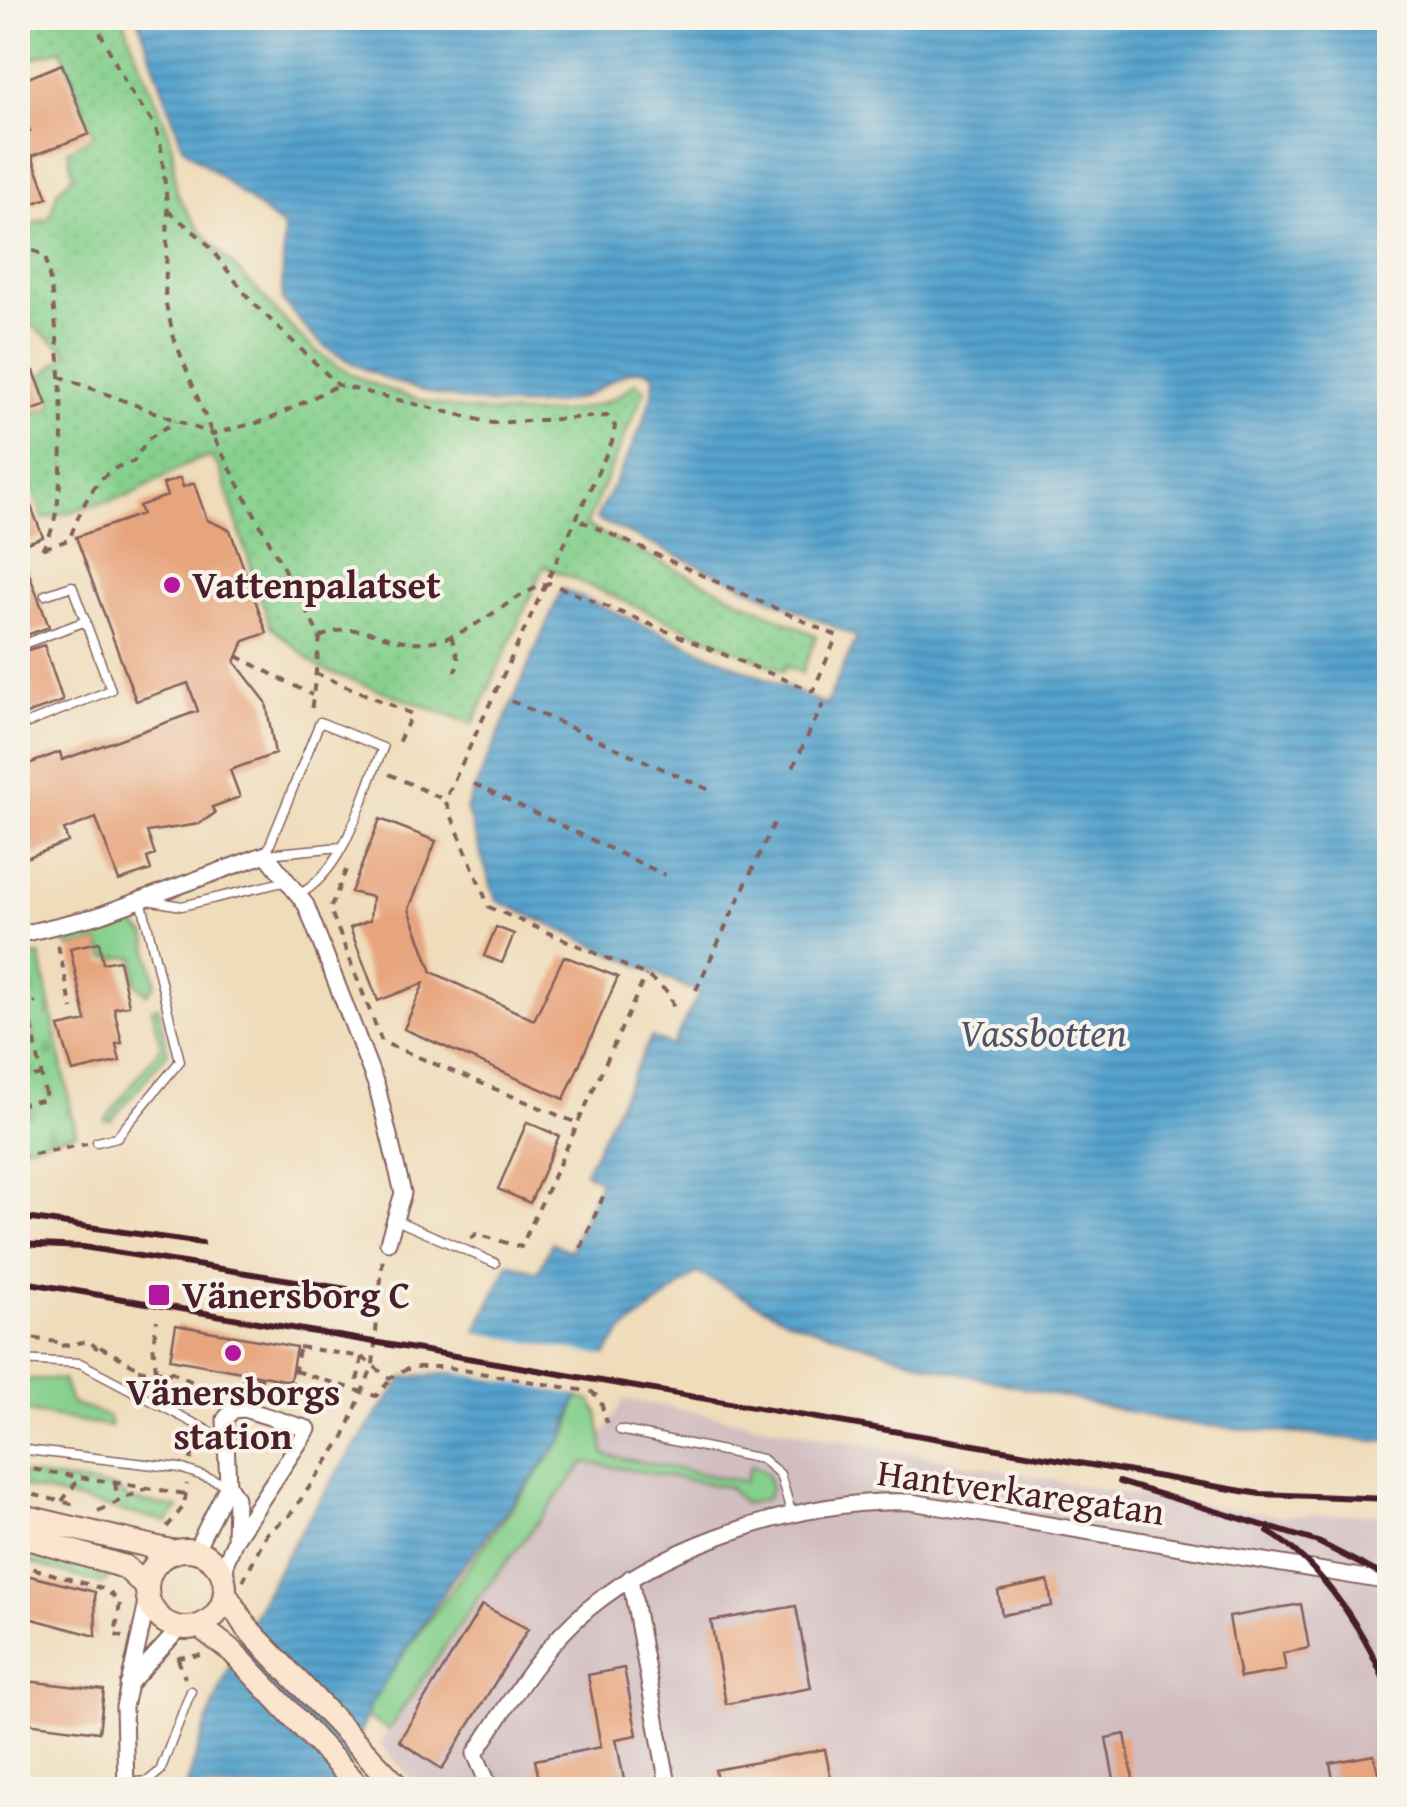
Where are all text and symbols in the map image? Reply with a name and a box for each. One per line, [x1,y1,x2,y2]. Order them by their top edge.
place label: Vattenpalatset [192,556,441,612]
marker: Vattenpalatset [161,574,183,596]
water label: Vassbotten [959,1002,1127,1061]
place label: Vänersborg C [182,1266,410,1322]
marker: Vänersborg C [146,1282,172,1308]
marker: Vänersborgs station [222,1342,244,1364]
place label: Vänersborgs station [126,1363,340,1463]
street label: Hantverkaregatan [874,1443,1168,1539]

